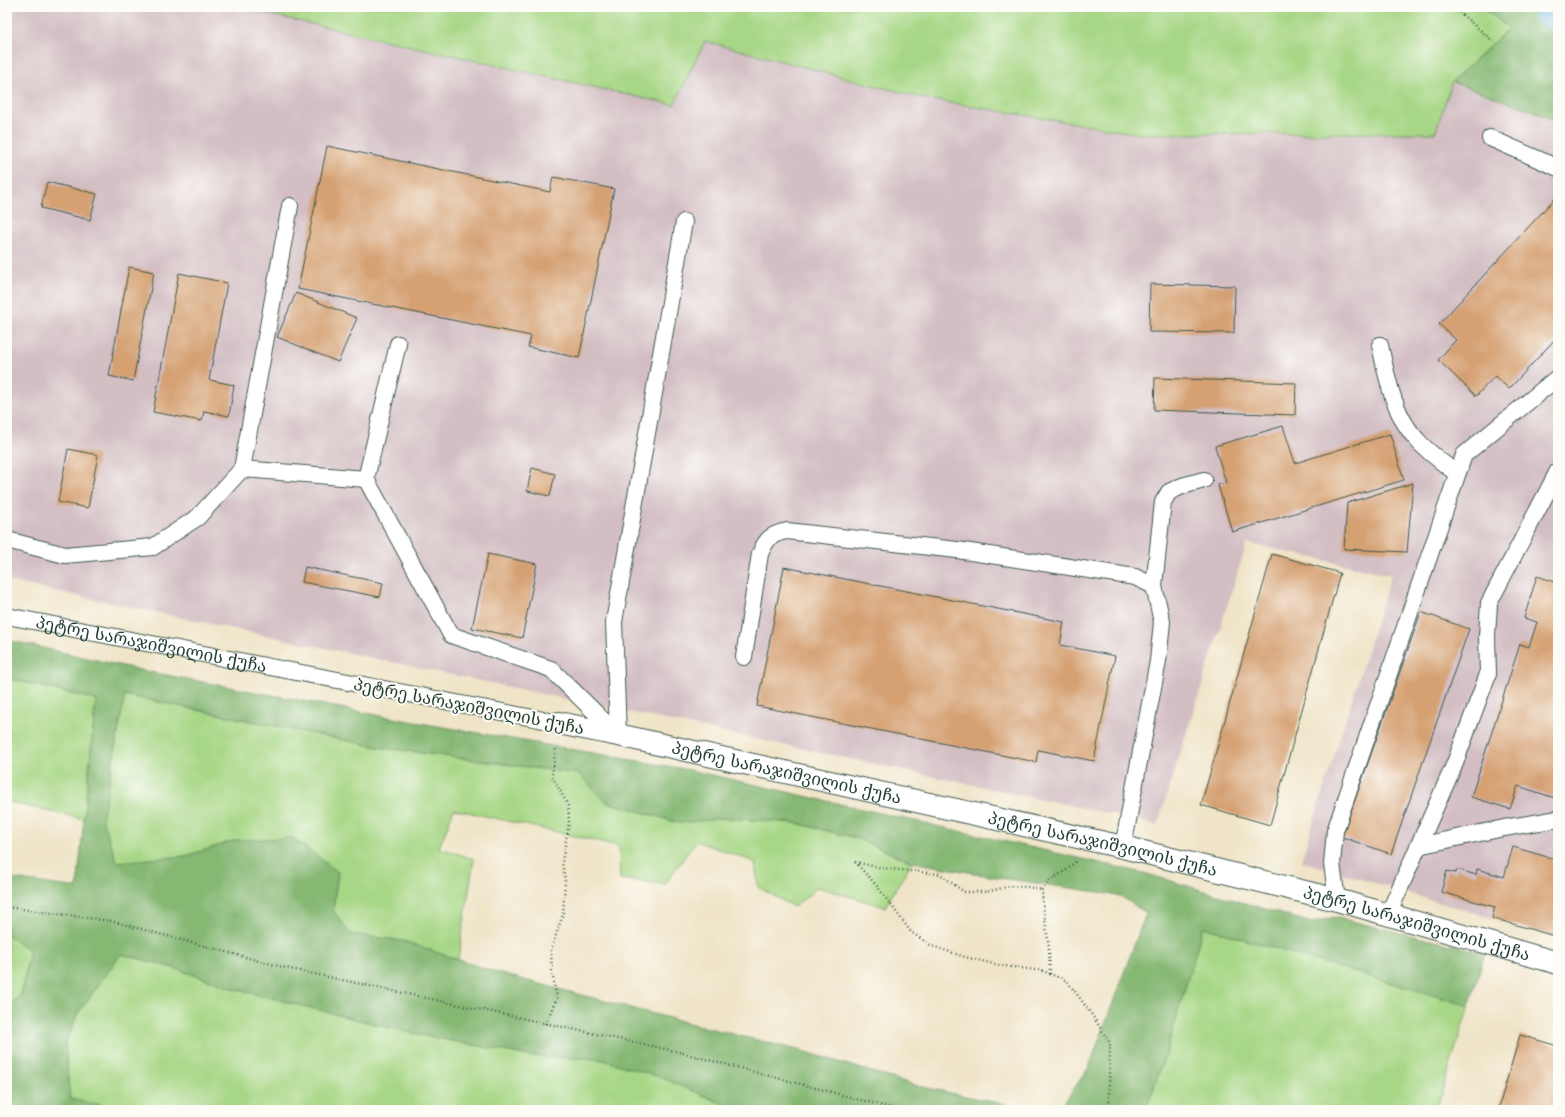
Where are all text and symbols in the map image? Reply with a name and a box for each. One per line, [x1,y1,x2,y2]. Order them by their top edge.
street label: პეტრე სარაჯიშვილის ქუჩა [34,611,269,678]
street label: პეტრე სარაჯიშვილის ქუჩა [352,673,586,740]
street label: პეტრე სარაჯიშვილის ქუჩა [670,736,904,810]
street label: პეტრე სარაჯიშვილის ქუჩა [986,806,1220,882]
street label: პეტრე სარაჯიშვილის ქუჩა [1301,881,1533,966]

